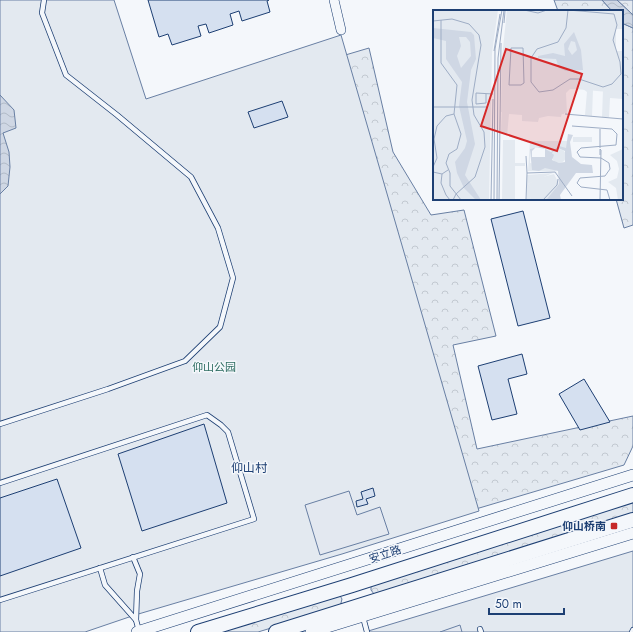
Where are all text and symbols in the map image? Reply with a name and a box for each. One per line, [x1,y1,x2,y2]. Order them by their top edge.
inset map [433,10,623,200]
park label: 仰山公园 [192,359,236,375]
district label: 仰山村 [231,459,268,477]
place label: 仰山桥南 [562,518,606,534]
marker: 仰山桥南 [609,521,619,531]
street label: 安立路 [367,541,403,567]
scale bar [489,590,564,616]
text: 50 m [495,595,522,613]

